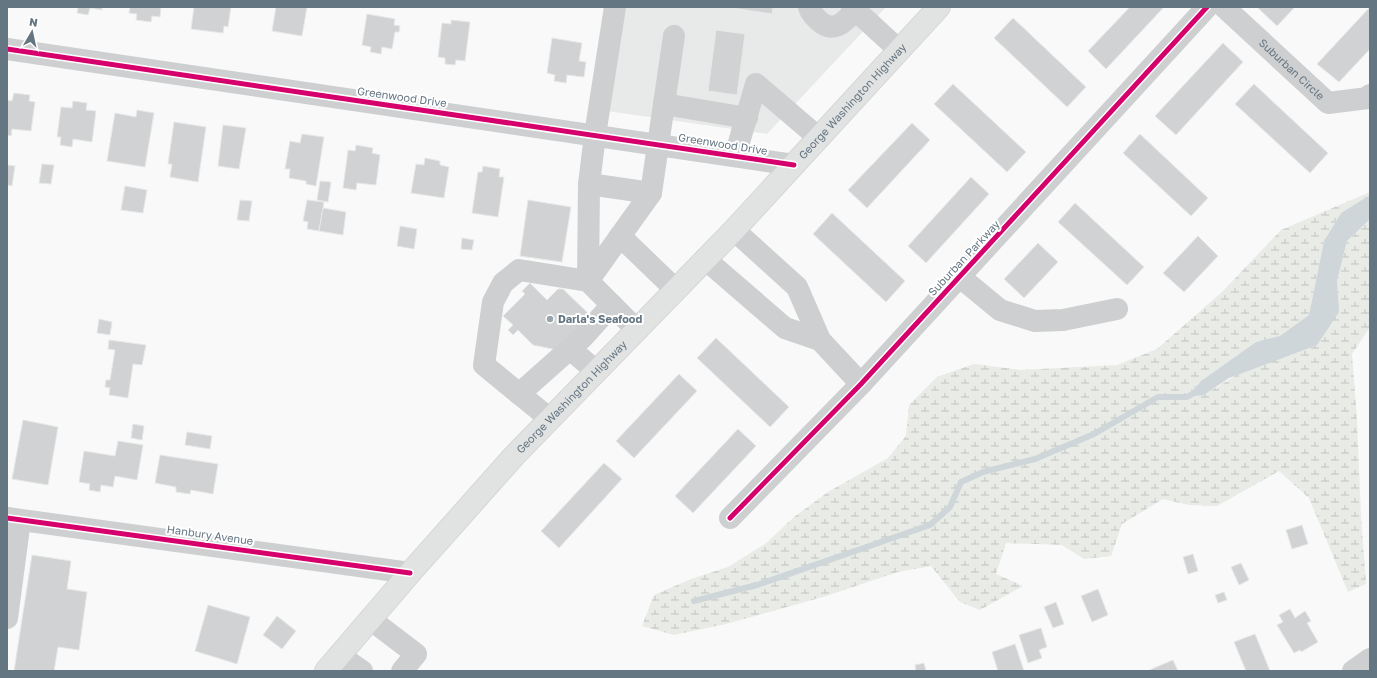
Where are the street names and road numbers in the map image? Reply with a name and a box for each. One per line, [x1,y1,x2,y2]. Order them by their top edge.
street label: Suburban Circle [1257,36,1327,102]
street label: George Washington Highway [796,40,908,161]
street label: Greenwood Drive [357,84,448,109]
street label: Greenwood Drive [678,130,769,157]
street label: Suburban Parkway [925,217,1002,298]
street label: George Washington Highway [513,337,629,456]
street label: Hanbury Avenue [166,522,254,547]

